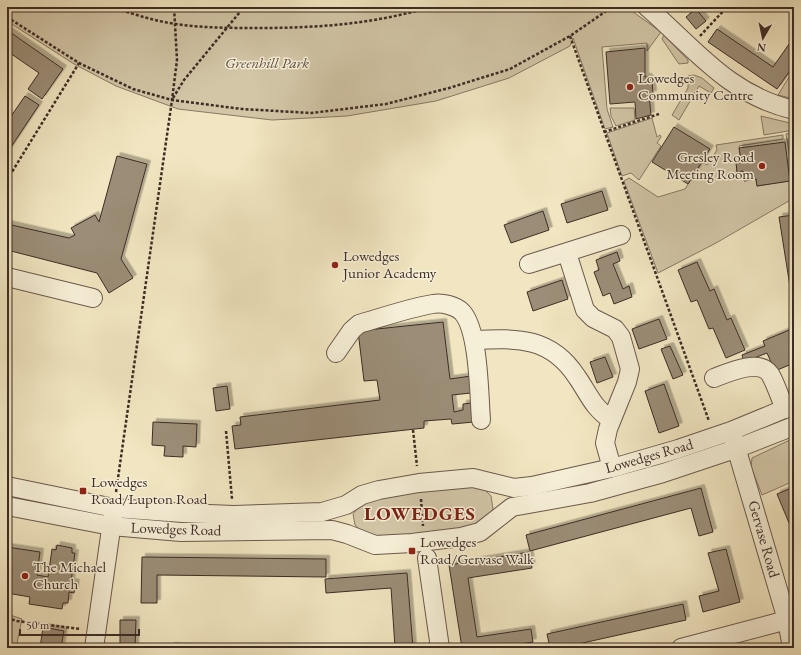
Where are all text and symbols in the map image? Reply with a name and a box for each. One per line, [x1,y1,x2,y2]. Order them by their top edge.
north arrow [743,18,783,58]
text: N [756,40,767,55]
park label: Greenhill Park [225,53,309,72]
place label: Lowedges Community Centre [638,68,753,104]
marker: Lowedges Community Centre [625,82,635,92]
place label: Gresley Road Meeting Room [666,147,754,183]
marker: Gresley Road Meeting Room [757,161,767,171]
place label: Lowedges Junior Academy [341,246,437,282]
marker: Lowedges Junior Academy [330,260,340,270]
street label: Lowedges Road [603,434,695,477]
place label: Lowedges Road/Lupton Road [91,472,208,508]
marker: Lowedges Road/Lupton Road [78,486,88,496]
street label: Gervase Road [744,498,785,580]
district label: LOWEDGES [364,501,476,526]
street label: Lowedges Road [130,517,222,540]
place label: Lowedges Road/Gervase Walk [420,532,535,568]
marker: Lowedges Road/Gervase Walk [407,546,417,556]
place label: The Michael Church [33,557,106,593]
marker: The Michael Church [20,571,30,581]
scale bar [20,611,139,637]
text: 50 m [26,617,50,633]

